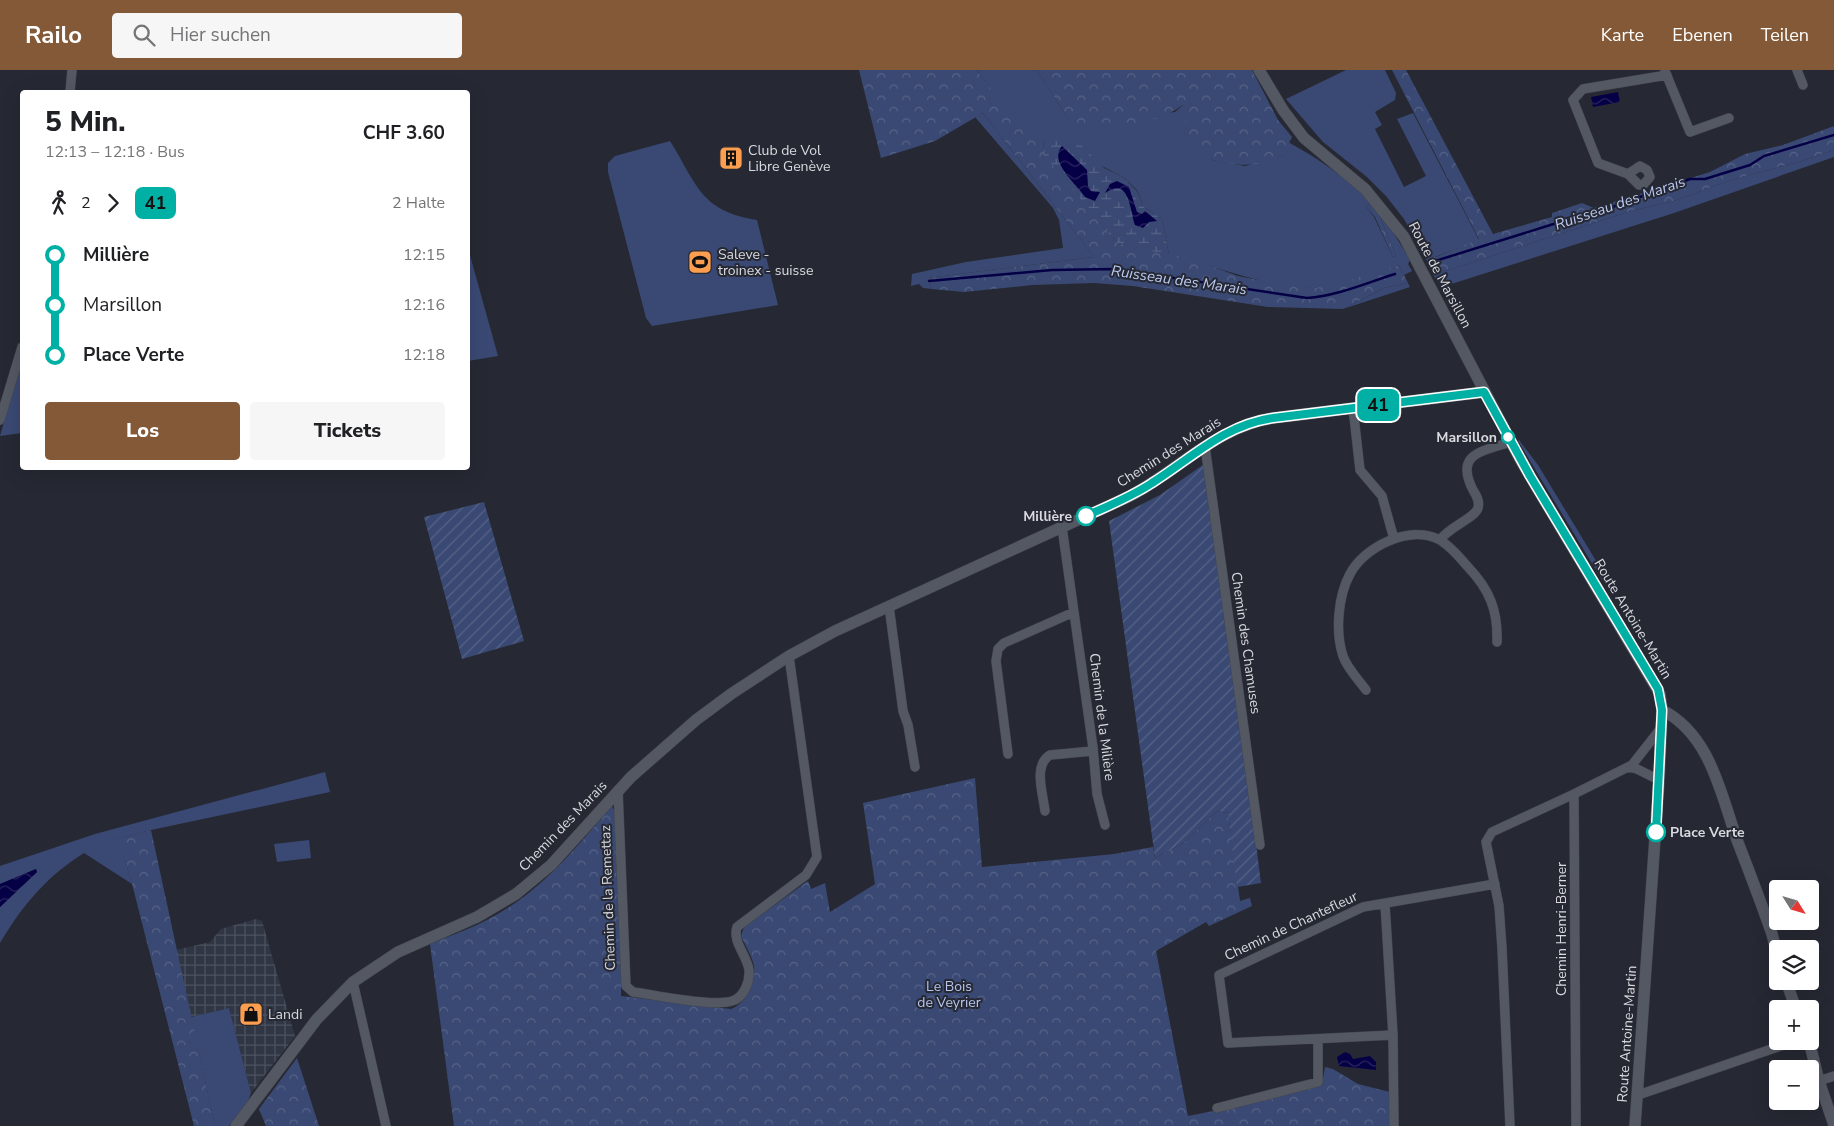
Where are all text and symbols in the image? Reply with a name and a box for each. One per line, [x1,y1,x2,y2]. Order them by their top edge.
search box [112,13,462,58]
text: Railo [25,19,82,51]
icon: search [130,21,158,49]
text: Hier suchen [170,22,271,48]
text: Karte [1601,23,1644,47]
text: Ebenen [1672,23,1733,47]
text: Teilen [1761,23,1809,47]
text: 5 Min. [45,103,126,141]
text: CHF 3.60 [363,120,445,146]
text: 12:13 – 12:18 · Bus [45,141,185,163]
place label: Club de Vol Libre Genève [748,141,830,176]
building icon: Club de Vol Libre Genève [718,145,744,171]
water label: Ruisseau des Marais [1552,171,1688,235]
icon: walk [45,189,73,217]
icon: forward [99,189,127,217]
text: 41 [145,191,166,215]
text: 2 [81,192,91,214]
text: 2 Halte [392,192,445,214]
street label: Route de Marsillon [1404,218,1476,332]
text: Millière [83,242,149,268]
text: 12:15 [403,244,445,266]
place label: Saleve - troinex - suisse [718,245,813,280]
sports icon: Saleve - troinex - suisse [687,249,713,275]
water label: Ruisseau des Marais [1110,261,1248,299]
text: Marsillon [83,292,162,318]
text: 12:16 [403,294,445,316]
text: Place Verte [83,342,184,368]
text: 12:18 [403,344,445,366]
line badge: 41 [1356,389,1400,421]
text: 41 [1367,393,1389,417]
button: Los [45,402,240,460]
button: Tickets [250,402,445,460]
street label: Chemin des Marais [1113,412,1225,492]
place label: Marsillon [1436,428,1497,447]
marker: Marsillon [1501,430,1515,444]
marker: Millière [1076,506,1096,526]
place label: Millière [1023,507,1072,526]
street label: Route Antoine-Martin [1590,555,1676,683]
street label: Chemin des Chamuses [1227,571,1265,715]
street label: Chemin de la Milière [1085,652,1119,782]
street label: Chemin des Marais [515,776,611,876]
marker: Place Verte [1646,822,1666,842]
place label: Place Verte [1670,823,1745,842]
street label: Chemin de la Remettaz [596,824,620,971]
street label: Chemin Henri-Berner [1552,862,1571,996]
north arrow [1769,880,1819,930]
map controls [1769,880,1819,1110]
street label: Chemin de Chantefleur [1221,887,1361,965]
button: layers [1769,940,1819,990]
street label: Route Antoine-Martin [1613,965,1641,1103]
park label: Le Bois de Veyrier [917,977,981,1012]
button: + [1769,1000,1819,1050]
shop icon: Landi [238,1001,264,1027]
place label: Landi [268,1005,302,1024]
button: − [1769,1060,1819,1110]

